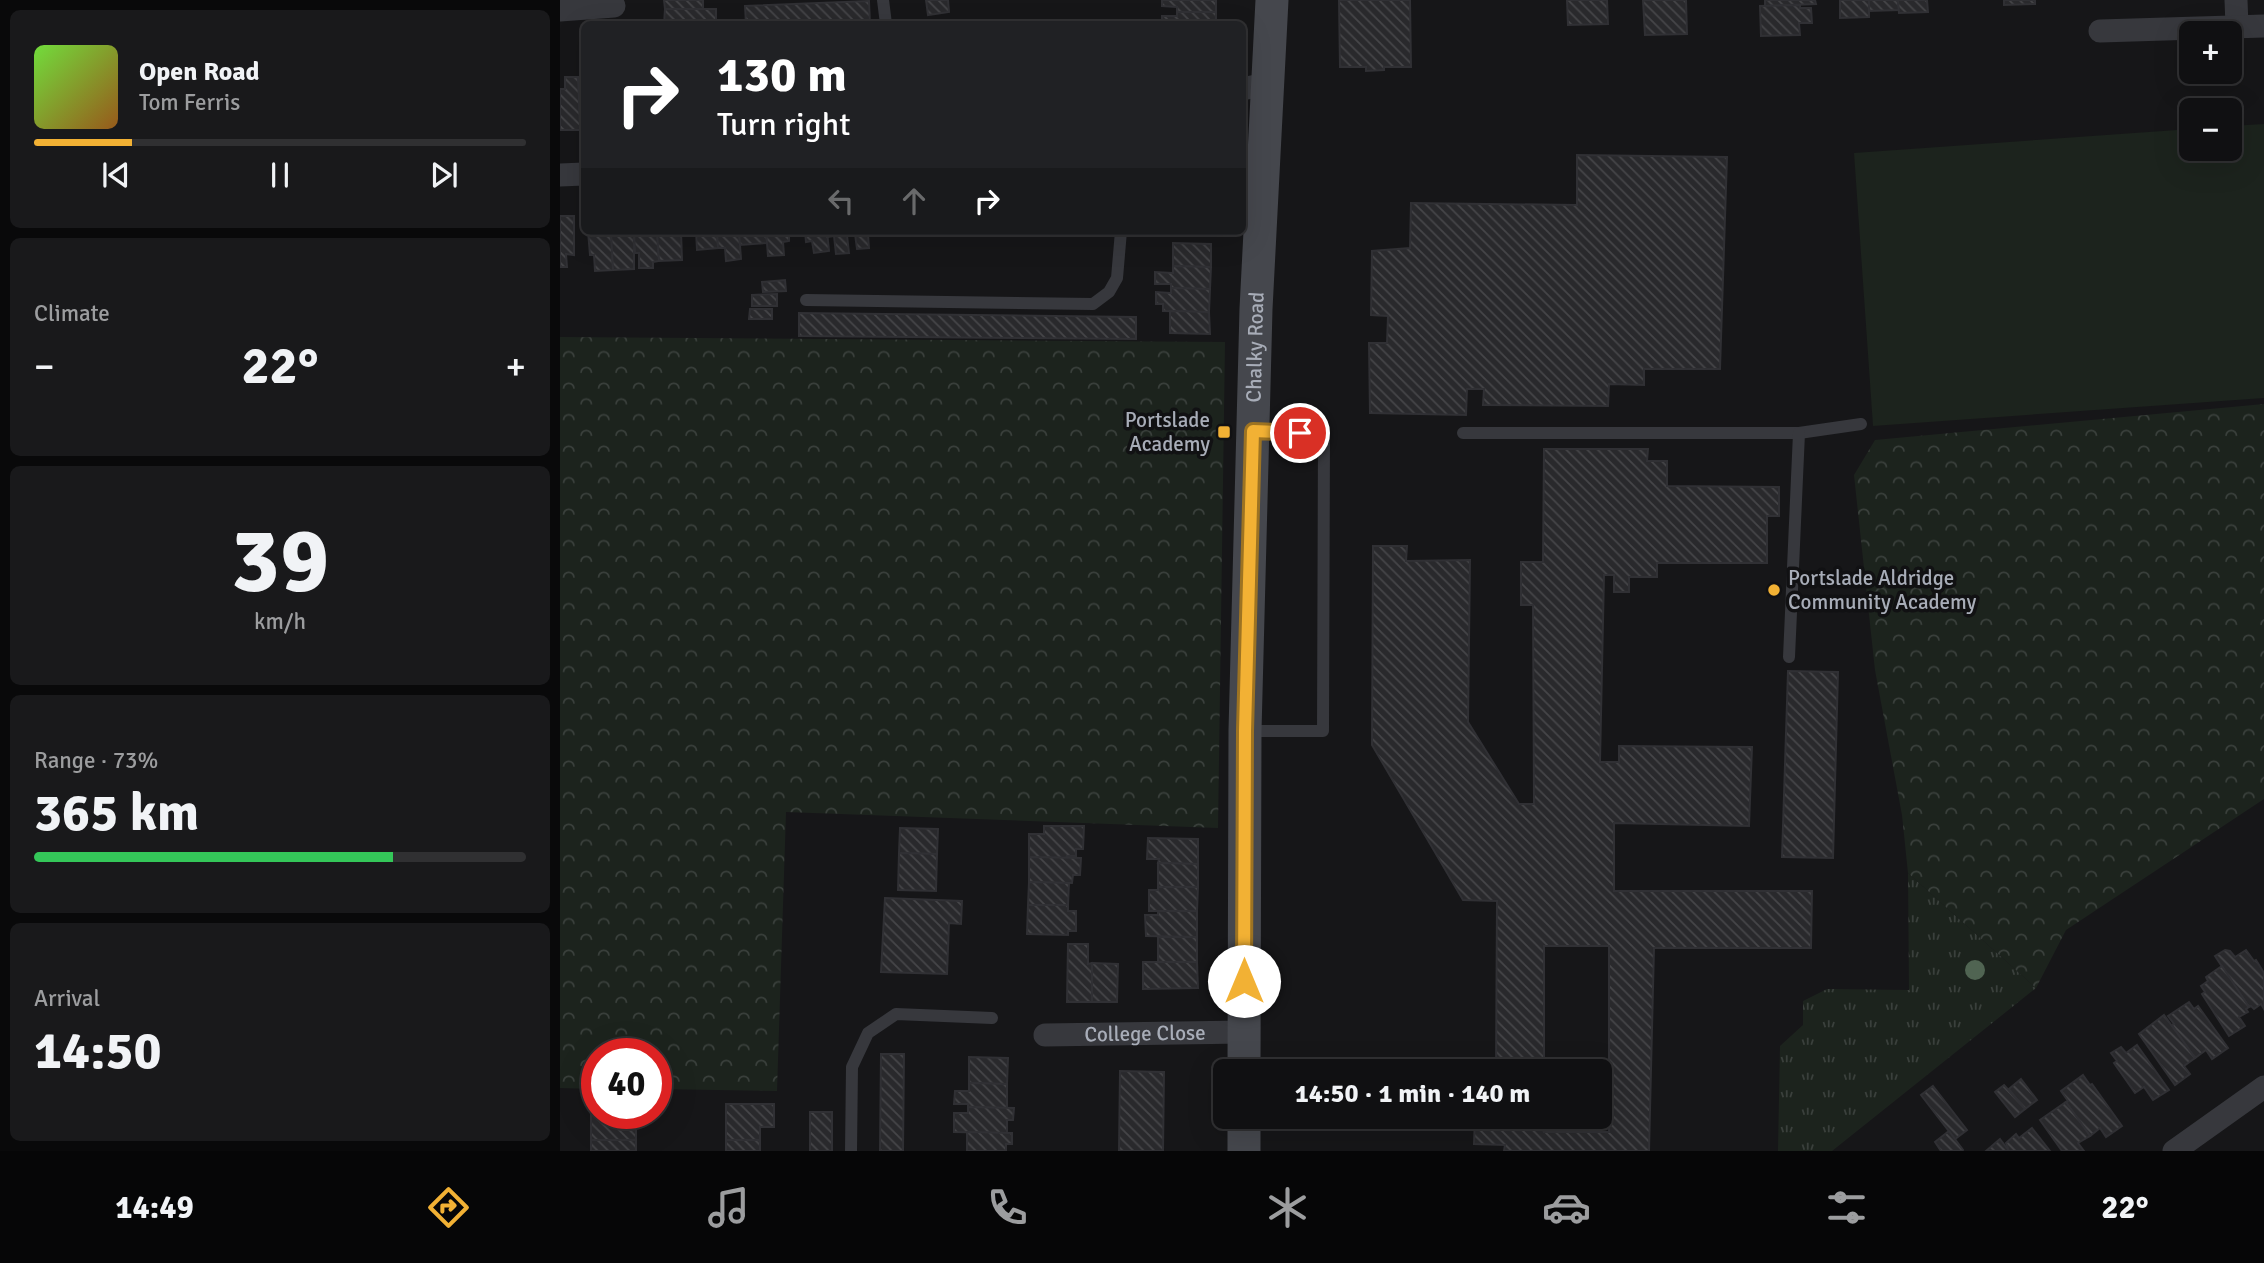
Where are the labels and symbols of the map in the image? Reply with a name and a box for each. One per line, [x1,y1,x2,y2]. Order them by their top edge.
street label: Chalky Road [1241,291,1270,403]
pin [1270,403,1330,463]
place label: Portslade Academy [1125,407,1210,457]
marker: Portslade Academy [1216,424,1232,440]
place label: Portslade Aldridge Community Academy [1788,565,1976,615]
marker: Portslade Aldridge Community Academy [1766,582,1782,598]
position arrow [1207,944,1281,1018]
street label: College Close [1084,1020,1206,1047]
speed limit sign: 40 [581,1038,672,1129]

